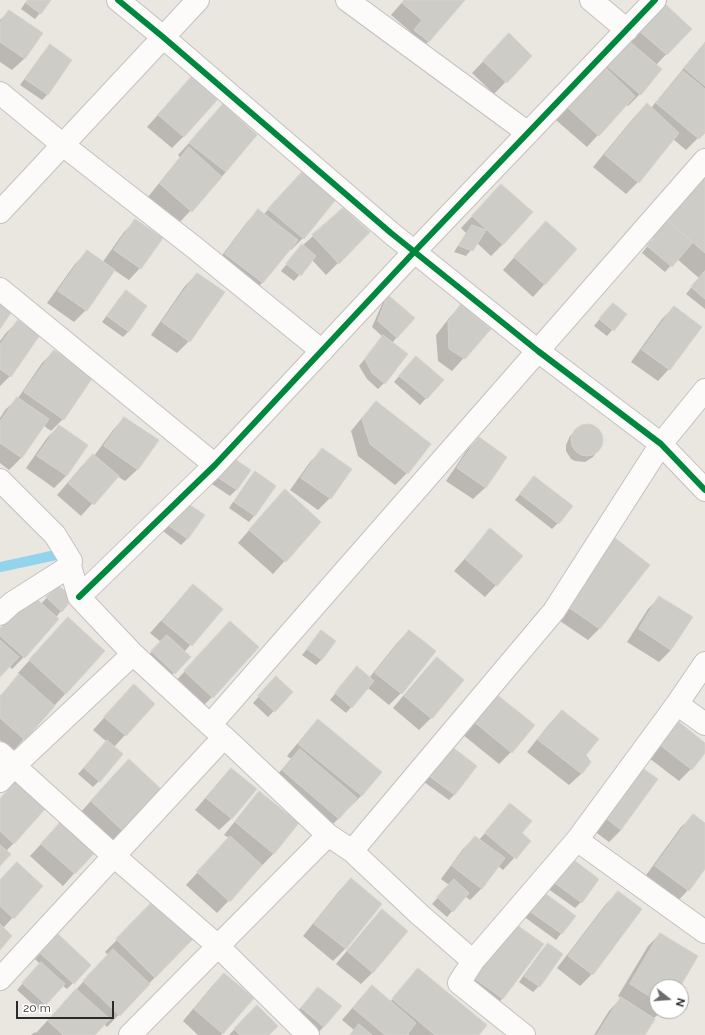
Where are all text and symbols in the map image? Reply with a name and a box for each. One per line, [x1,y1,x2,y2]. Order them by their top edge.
north arrow [649,979,689,1019]
scale bar [18,993,116,1019]
text: N [673,996,687,1008]
text: 20 m [23,1001,51,1015]

